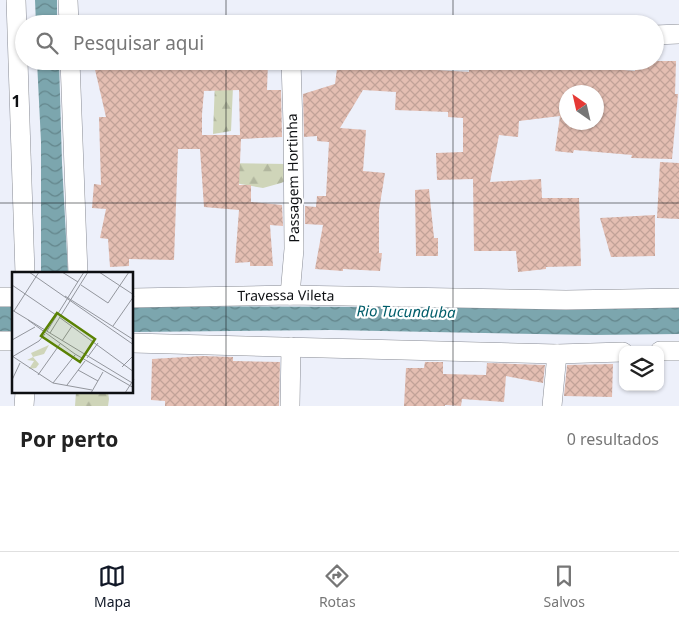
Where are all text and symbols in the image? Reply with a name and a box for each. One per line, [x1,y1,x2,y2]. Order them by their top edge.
search box [15,15,664,70]
icon: search [33,29,61,57]
text: Pesquisar aqui [73,30,204,56]
north arrow [559,85,604,130]
text: 1 [11,90,21,112]
street label: Passagem Hortinha [282,113,303,243]
inset map [12,272,134,394]
street label: Travessa Vileta [237,285,335,305]
water label: Rio Tucunduba [356,300,456,322]
map controls [619,346,664,391]
button: layers [619,346,664,391]
text: Por perto [20,425,118,453]
text: 0 resultados [567,428,659,450]
tab: Mapa [94,562,131,611]
tab: Rotas [319,562,356,611]
tab: Salvos [544,562,585,611]

